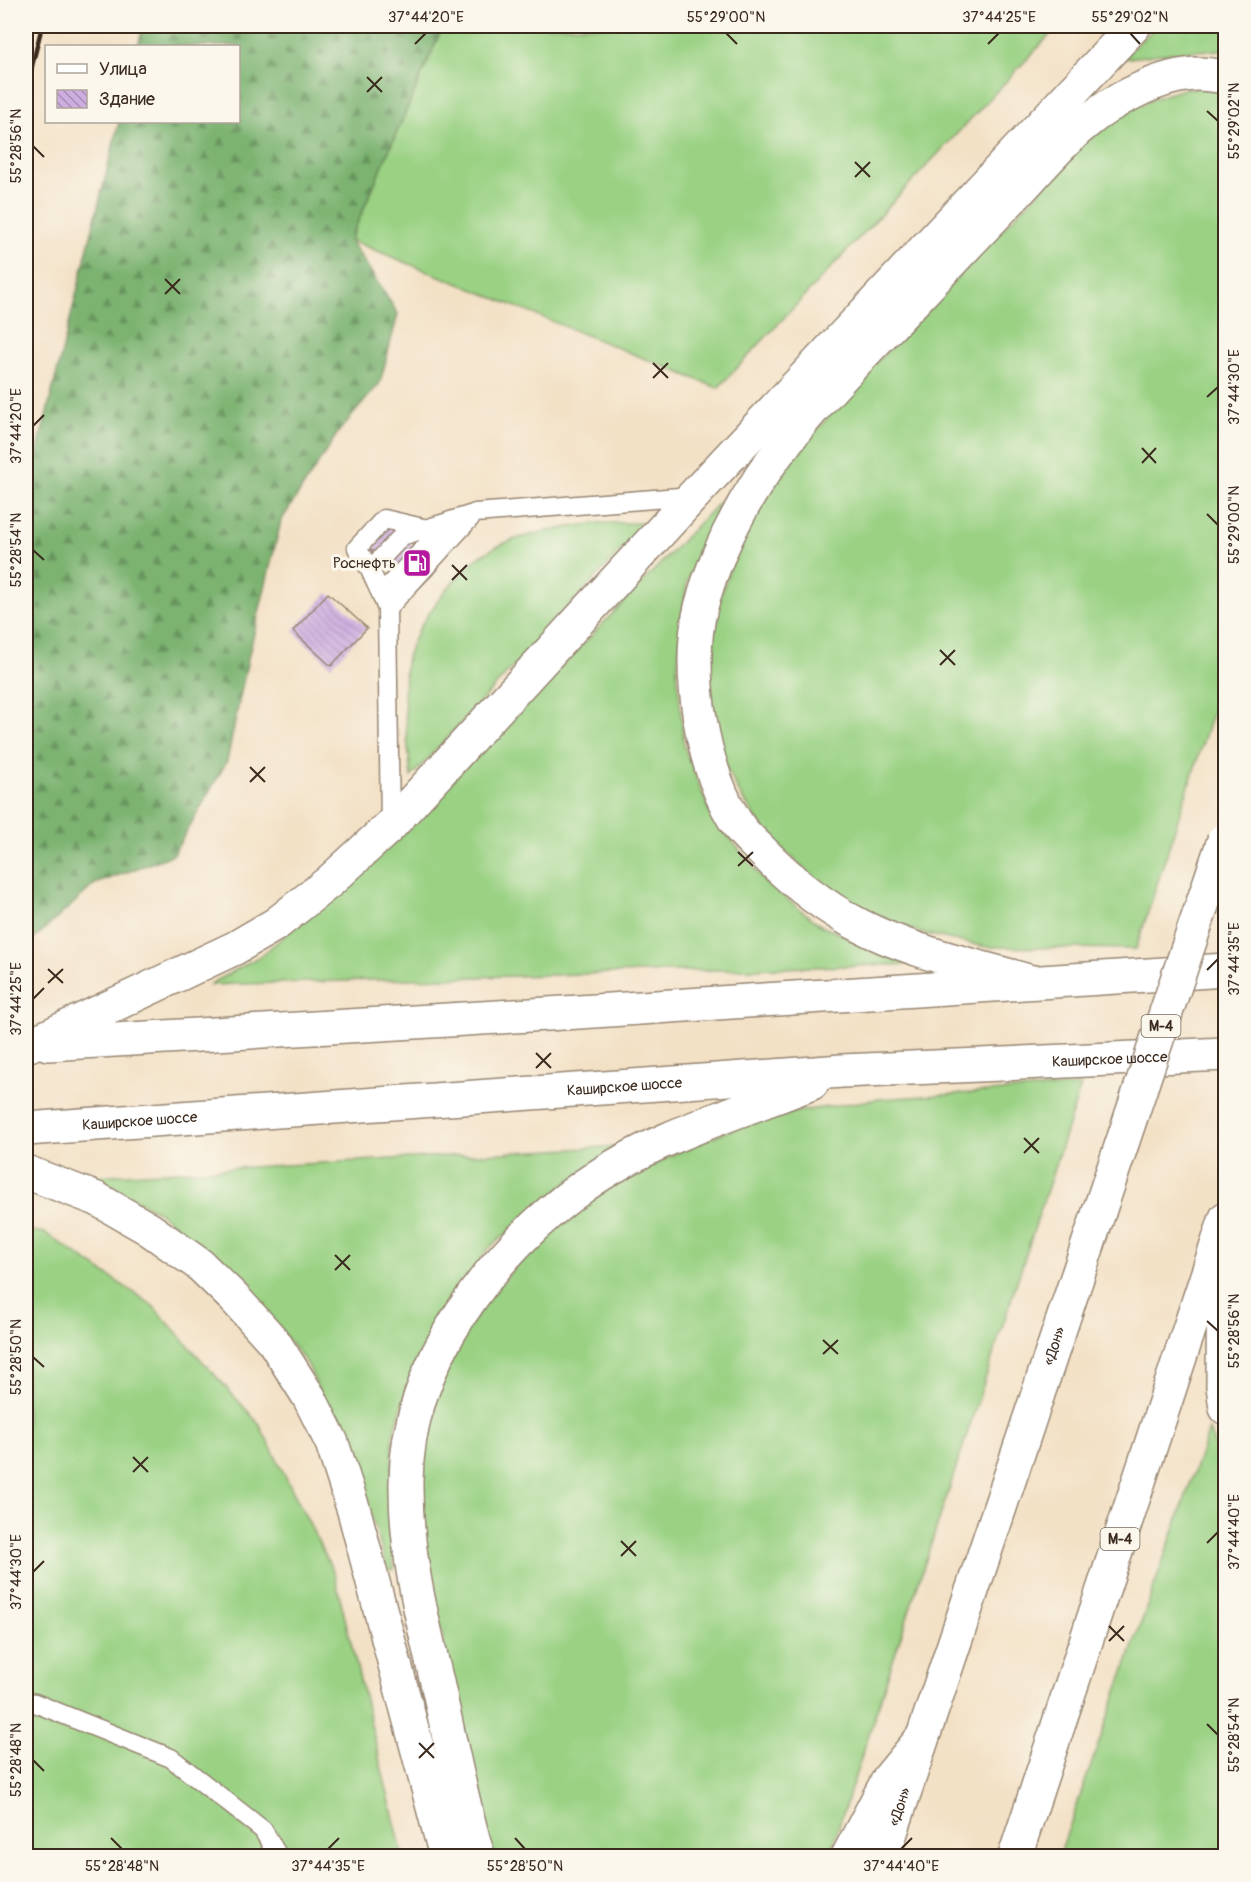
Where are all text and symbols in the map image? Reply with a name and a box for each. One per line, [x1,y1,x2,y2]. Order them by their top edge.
text: 37°44'20"E [388,8,464,27]
text: 55°29'00"N [687,8,765,27]
text: 37°44'25"E [962,8,1036,27]
text: 55°29'02"N [1092,8,1168,27]
legend [45,45,240,123]
text: Улица [99,58,147,81]
text: 55°29'02"N [1225,83,1244,159]
text: Здание [99,88,155,111]
text: 55°28'56"N [7,109,26,183]
text: 37°44'30"E [1225,349,1244,425]
text: 37°44'20"E [7,388,26,464]
text: 55°29'00"N [1225,486,1244,564]
text: 55°28'54"N [7,513,26,587]
fuel station icon: Роснефть [401,547,433,579]
place label: Роснефть [333,554,396,573]
text: 37°44'35"E [1225,922,1244,996]
text: 37°44'25"E [7,962,26,1036]
road number: М-4 [1142,1015,1180,1037]
street label: Каширское шоссе [1052,1048,1168,1072]
street label: Каширское шоссе [566,1073,683,1101]
street label: Каширское шоссе [81,1108,199,1135]
text: 55°28'56"N [1225,1294,1244,1368]
text: 55°28'50"N [7,1319,26,1395]
street label: «Дон» [1039,1324,1070,1368]
text: 37°44'40"E [1225,1494,1244,1570]
road number: М-4 [1100,1528,1140,1550]
text: 37°44'30"E [7,1534,26,1610]
text: 55°28'54"N [1225,1698,1244,1772]
text: 55°28'48"N [7,1723,26,1797]
street label: «Дон» [885,1785,915,1829]
text: 55°28'48"N [85,1857,159,1876]
text: 37°44'35"E [291,1857,365,1876]
text: 55°28'50"N [487,1857,563,1876]
text: 37°44'40"E [863,1857,939,1876]

